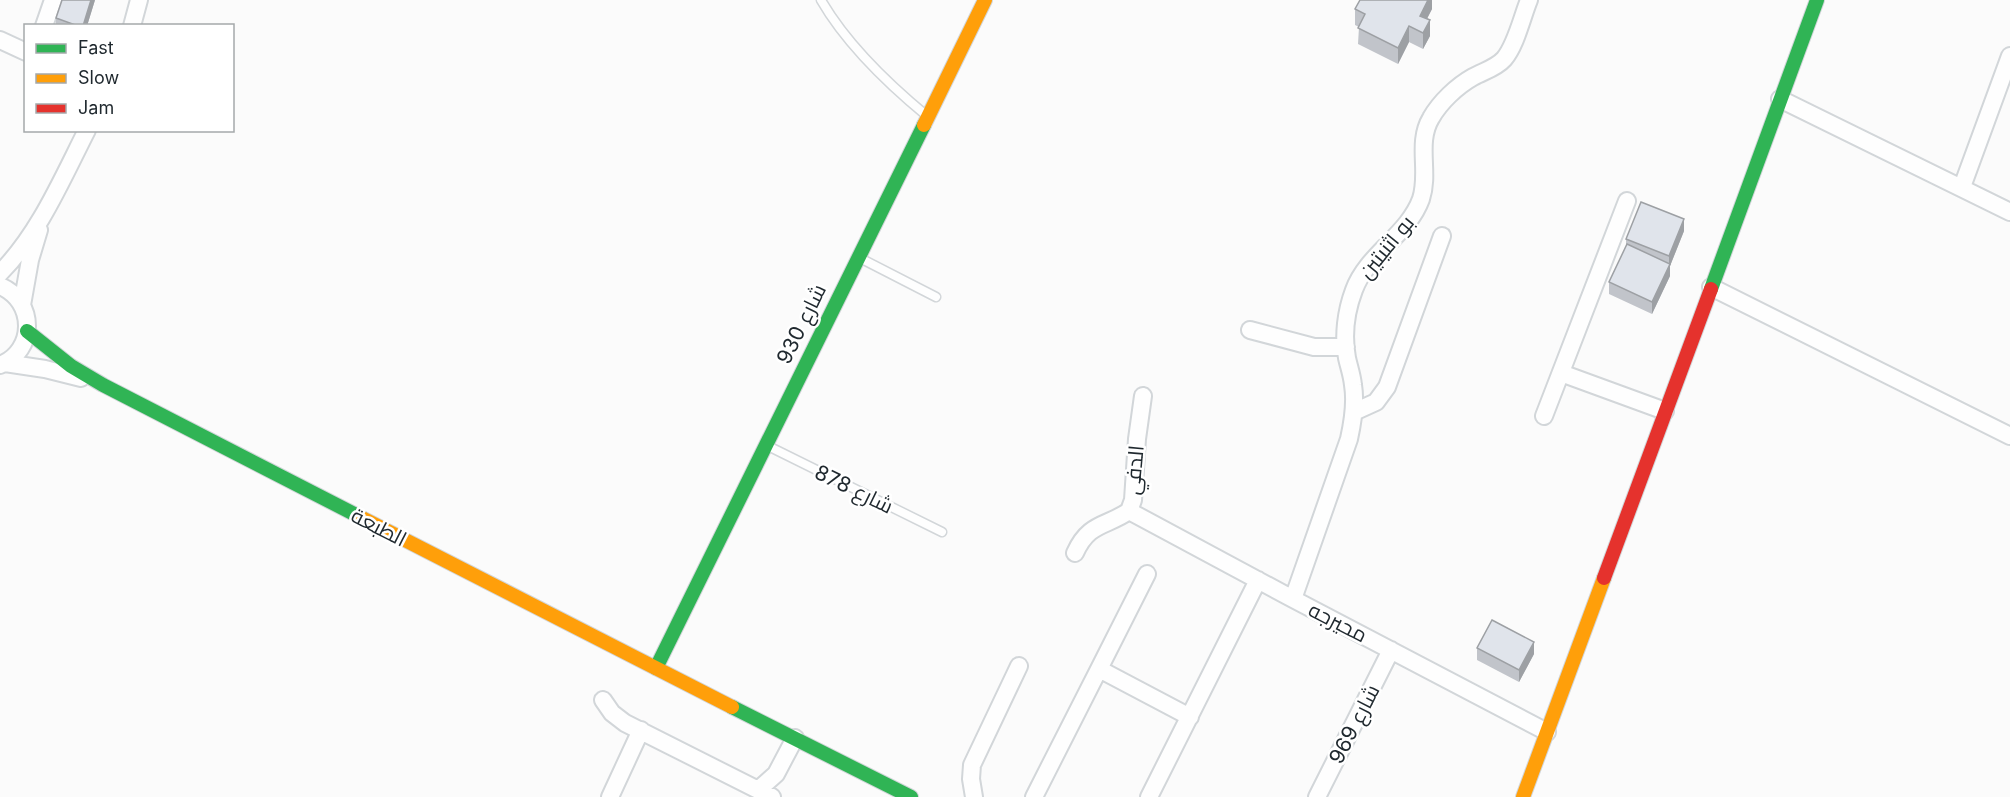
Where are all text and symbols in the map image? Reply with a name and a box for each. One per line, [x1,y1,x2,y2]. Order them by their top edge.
legend [24,24,234,132]
text: Fast [78,37,114,58]
text: Slow [78,67,119,88]
text: Jam [78,97,114,118]
street label: بو اثنيتين [1353,210,1420,284]
street label: شارع 930 [771,280,833,369]
street label: الدفي [1119,444,1153,496]
street label: شارع 878 [810,459,897,520]
street label: الطبعة [347,503,411,551]
street label: محيرجه [1305,597,1371,647]
street label: شارع 969 [1323,680,1386,769]

